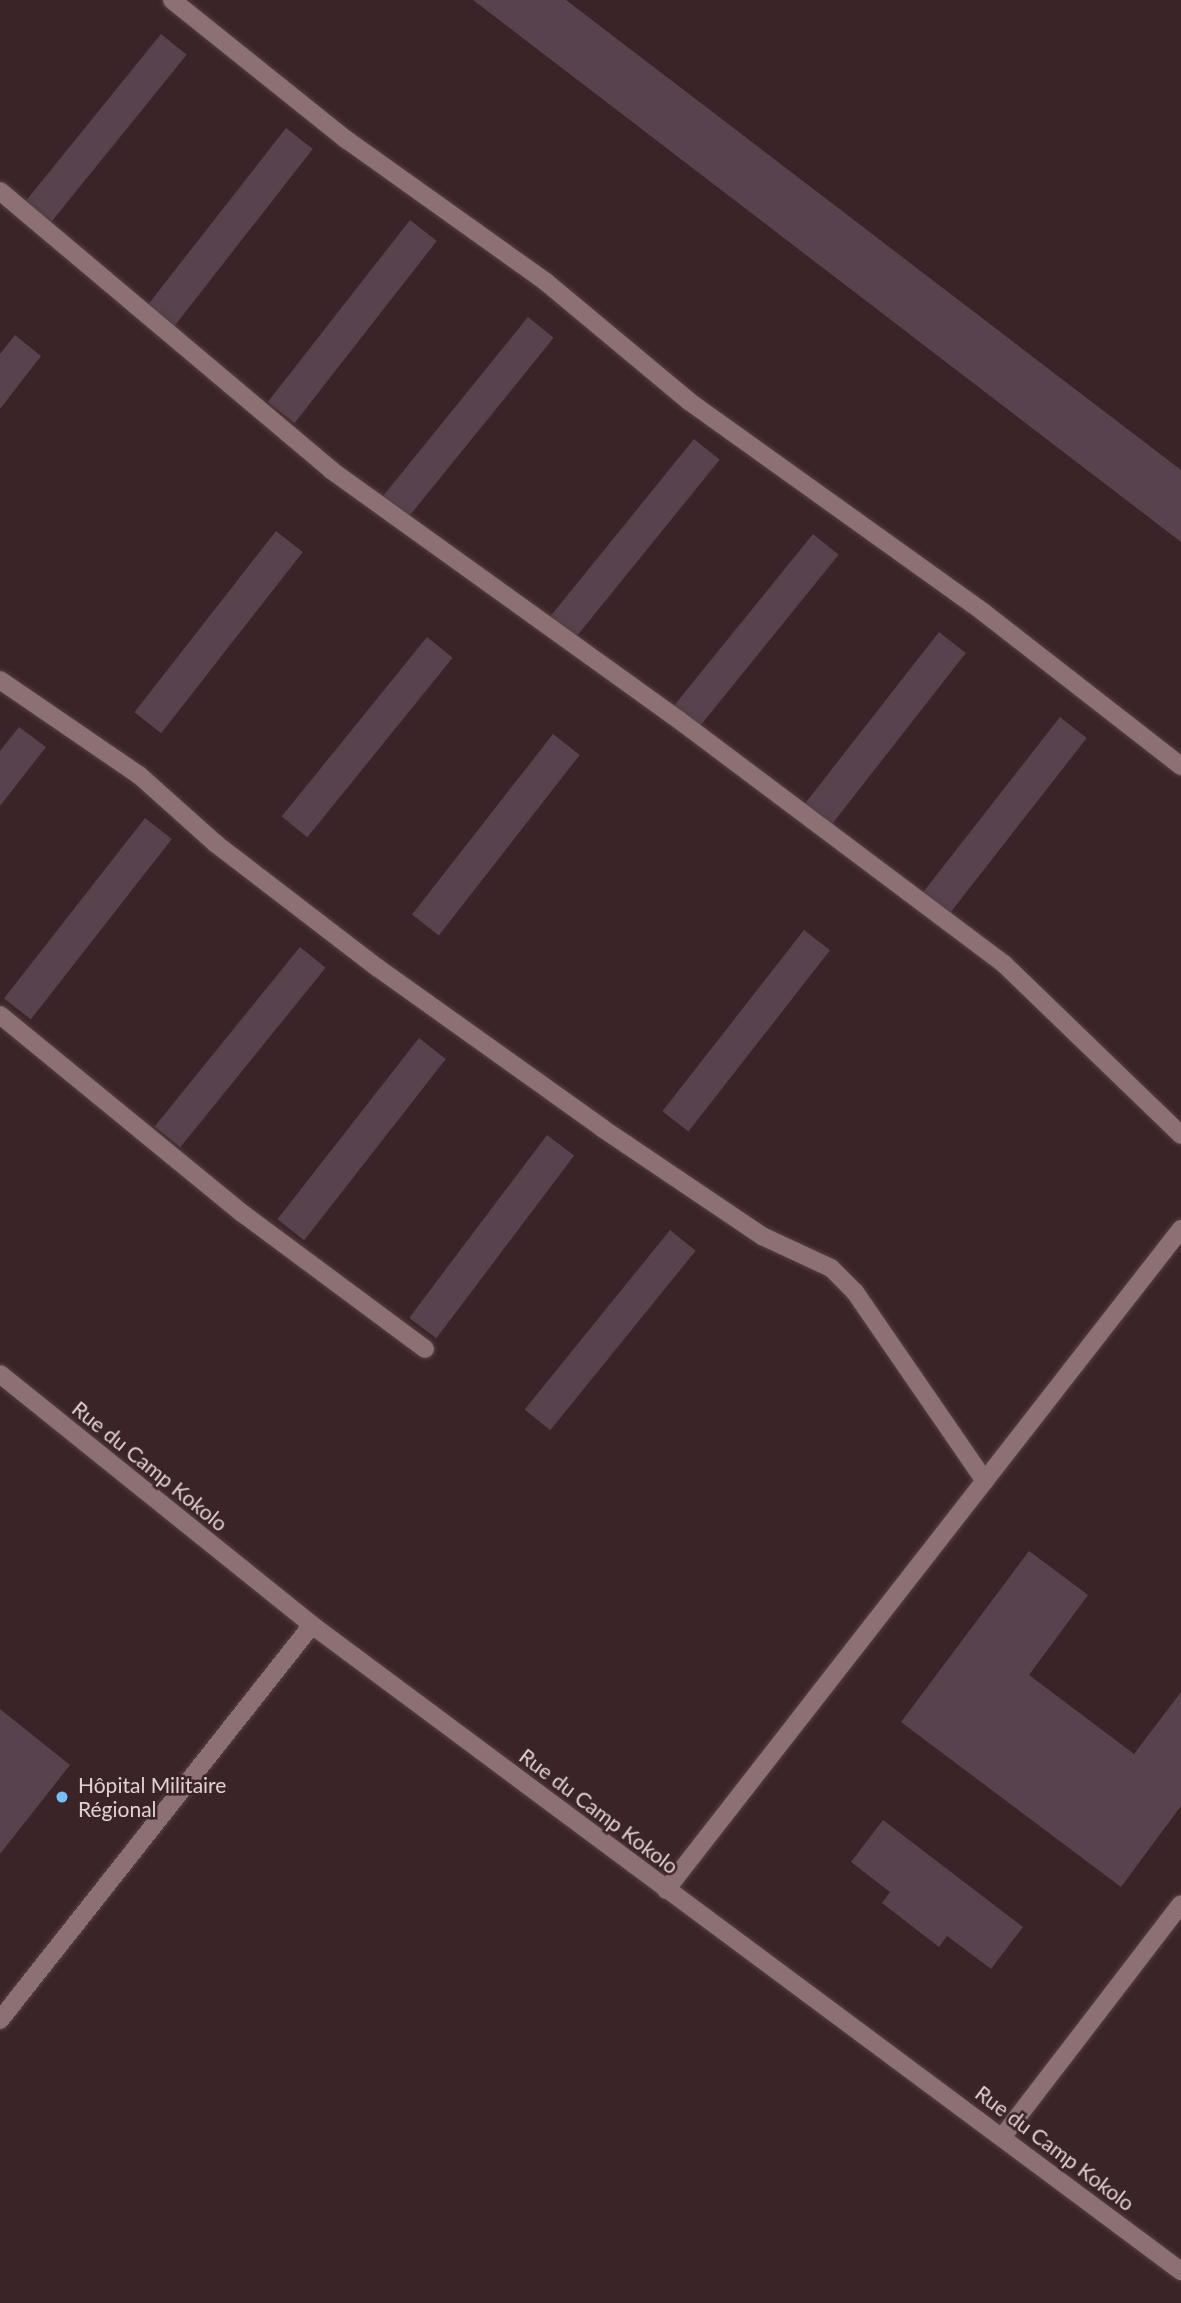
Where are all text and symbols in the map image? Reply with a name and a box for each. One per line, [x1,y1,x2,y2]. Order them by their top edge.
street label: Rue du Camp Kokolo [67,1396,233,1536]
street label: Rue du Camp Kokolo [515,1743,683,1879]
place label: Hôpital Militaire Régional [78,1772,226,1822]
marker: Hôpital Militaire Régional [52,1787,72,1807]
street label: Rue du Camp Kokolo [971,2080,1139,2216]

